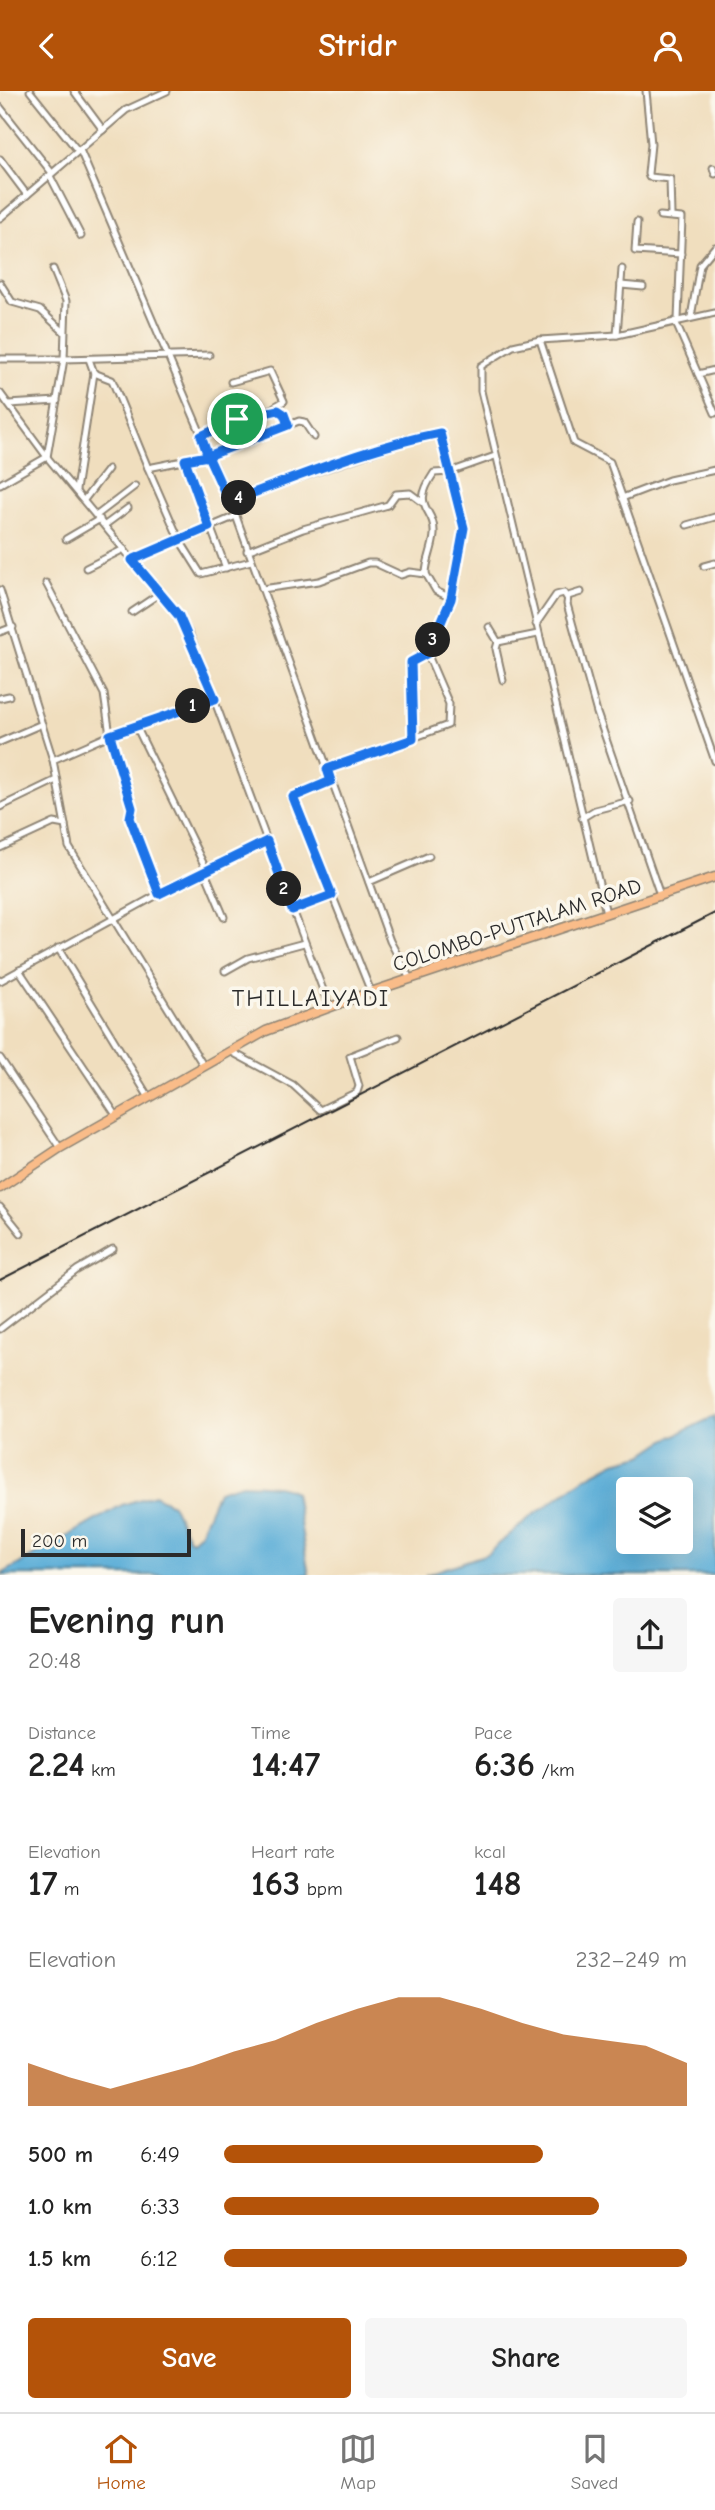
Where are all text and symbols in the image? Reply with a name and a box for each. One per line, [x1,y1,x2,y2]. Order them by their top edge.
icon: back [28,27,66,65]
text: Stridr [318,27,397,64]
icon: person [649,27,687,65]
pin [207,389,267,449]
icon: arrive [218,400,256,438]
pin: 4 [222,481,256,515]
text: 4 [234,486,243,508]
pin: 3 [416,623,450,657]
text: 3 [428,628,437,650]
pin: 1 [176,689,210,723]
text: 1 [189,694,196,716]
pin: 2 [266,871,302,907]
street label: COLOMBO-PUTTALAM ROAD [390,873,644,977]
text: 2 [279,877,288,899]
district label: THILLAIYADI [232,984,390,1012]
map controls [616,1477,693,1554]
button: layers [616,1477,693,1554]
scale bar [21,1527,191,1558]
text: 200 m [32,1530,87,1552]
button: share [613,1598,687,1672]
text: Evening run [28,1599,225,1643]
text: 20:48 [28,1647,81,1674]
text: Distance [28,1722,96,1744]
text: Time [251,1722,290,1744]
text: Pace [474,1722,512,1744]
text: 2.24 [28,1744,85,1785]
text: 14:47 [251,1744,320,1785]
text: 6:36 [474,1744,535,1785]
text: km [85,1759,116,1781]
text: /km [535,1759,575,1781]
text: Elevation [28,1841,101,1863]
text: Heart rate [251,1841,335,1863]
text: kcal [474,1841,506,1863]
text: 17 [28,1863,58,1904]
text: 163 [251,1863,300,1904]
text: 148 [474,1863,522,1904]
text: m [58,1878,80,1900]
text: bpm [300,1878,343,1900]
text: Elevation [28,1946,116,1973]
text: 232–249 m [576,1946,687,1973]
text: 500 m [28,2141,93,2168]
text: 6:49 [140,2141,180,2168]
text: 1.0 km [28,2193,92,2220]
text: 6:33 [140,2193,180,2220]
text: 1.5 km [28,2245,91,2272]
text: 6:12 [140,2245,178,2272]
button: Save [28,2318,351,2398]
button: Share [365,2318,687,2398]
tab: Home [97,2430,146,2494]
tab: Map [339,2430,377,2494]
tab: Saved [571,2430,618,2494]

